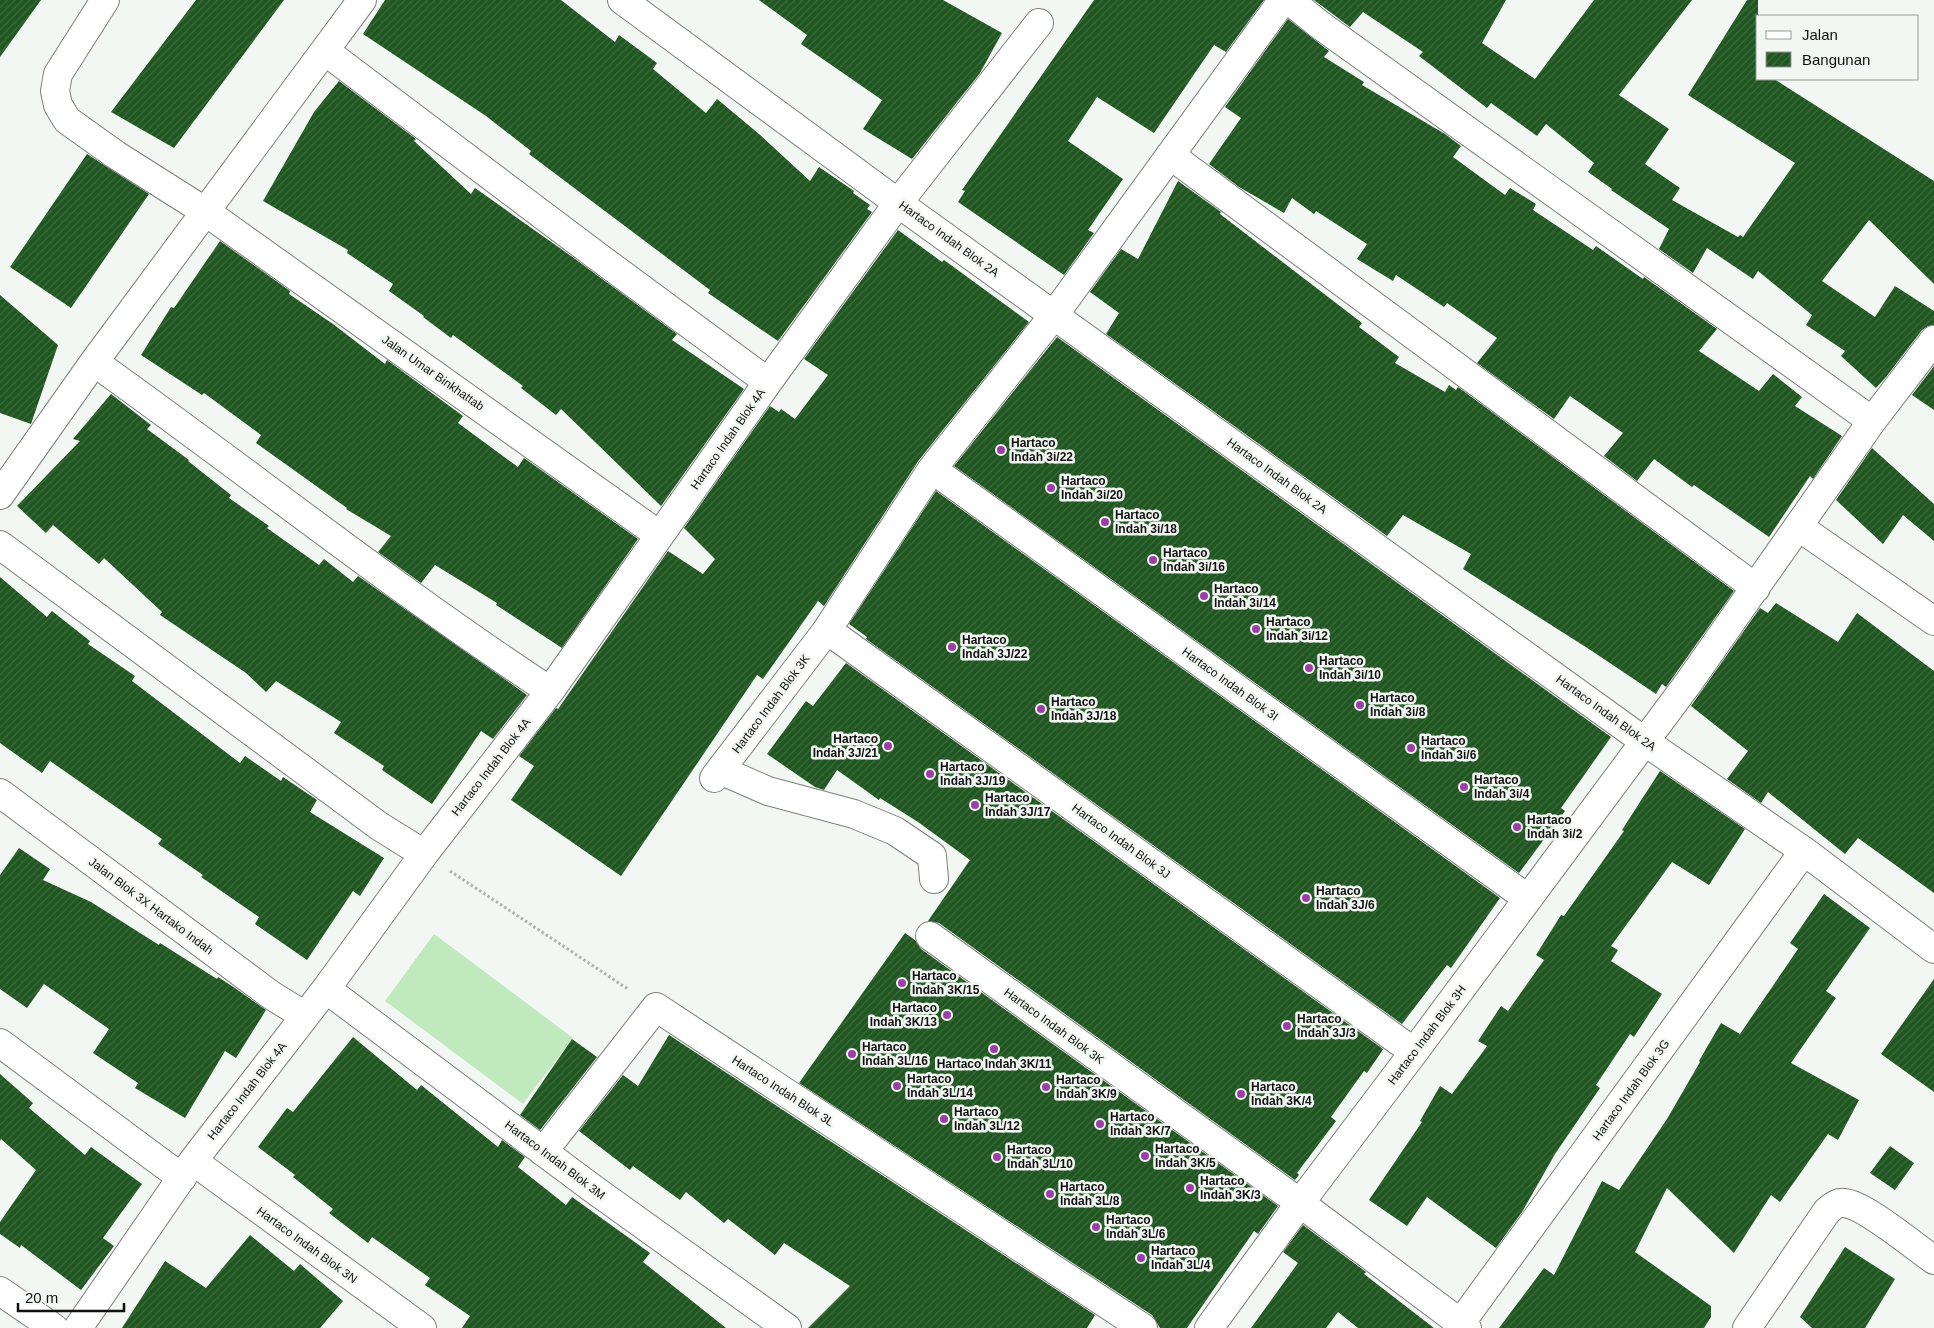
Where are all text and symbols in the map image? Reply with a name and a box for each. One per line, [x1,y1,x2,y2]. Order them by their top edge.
legend [1756,15,1919,80]
text: Jalan [1802,26,1838,43]
text: Bangunan [1802,51,1870,68]
street label: Hartaco Indah Blok 2A [896,198,1002,280]
street label: Jalan Umar Binkhattab [379,332,487,414]
street label: Hartaco Indah Blok 4A [688,386,768,492]
street label: Hartaco Indah Blok 2A [1224,435,1330,517]
place label: Hartaco Indah 3i/22 [1011,436,1073,464]
marker: Hartaco Indah 3i/22 [995,444,1007,456]
place label: Hartaco Indah 3i/20 [1061,474,1123,502]
marker: Hartaco Indah 3i/20 [1045,482,1057,494]
place label: Hartaco Indah 3i/18 [1115,508,1177,536]
marker: Hartaco Indah 3i/18 [1099,516,1111,528]
place label: Hartaco Indah 3i/16 [1163,546,1225,574]
marker: Hartaco Indah 3i/16 [1147,554,1159,566]
place label: Hartaco Indah 3i/14 [1214,582,1276,610]
marker: Hartaco Indah 3i/14 [1198,590,1210,602]
place label: Hartaco Indah 3i/12 [1266,615,1328,643]
marker: Hartaco Indah 3i/12 [1250,623,1262,635]
place label: Hartaco Indah 3J/22 [962,633,1028,661]
marker: Hartaco Indah 3J/22 [946,641,958,653]
street label: Hartaco Indah Blok 3I [1179,644,1281,724]
street label: Hartaco Indah Blok 3K [729,652,813,756]
place label: Hartaco Indah 3i/10 [1319,654,1381,682]
marker: Hartaco Indah 3i/10 [1303,662,1315,674]
street label: Hartaco Indah Blok 2A [1553,672,1659,754]
place label: Hartaco Indah 3i/8 [1370,691,1426,719]
place label: Hartaco Indah 3J/18 [1051,695,1117,723]
marker: Hartaco Indah 3i/8 [1354,699,1366,711]
marker: Hartaco Indah 3J/18 [1035,703,1047,715]
street label: Hartaco Indah Blok 4A [449,715,533,819]
place label: Hartaco Indah 3J/21 [813,732,878,760]
place label: Hartaco Indah 3i/6 [1421,734,1477,762]
marker: Hartaco Indah 3J/21 [882,740,894,752]
marker: Hartaco Indah 3i/6 [1405,742,1417,754]
place label: Hartaco Indah 3J/19 [940,760,1006,788]
marker: Hartaco Indah 3J/19 [924,768,936,780]
place label: Hartaco Indah 3i/4 [1474,773,1530,801]
marker: Hartaco Indah 3i/4 [1458,781,1470,793]
place label: Hartaco Indah 3J/17 [985,791,1051,819]
marker: Hartaco Indah 3J/17 [969,799,981,811]
street label: Hartaco Indah Blok 3J [1069,801,1173,881]
place label: Hartaco Indah 3i/2 [1527,813,1583,841]
marker: Hartaco Indah 3i/2 [1511,821,1523,833]
street label: Jalan Blok 3X Hartako Indah [86,855,216,957]
place label: Hartaco Indah 3J/6 [1316,884,1375,912]
marker: Hartaco Indah 3J/6 [1300,892,1312,904]
place label: Hartaco Indah 3K/15 [912,969,980,997]
marker: Hartaco Indah 3K/15 [896,977,908,989]
street label: Hartaco Indah Blok 3H [1385,983,1469,1087]
street label: Hartaco Indah Blok 3K [1001,985,1107,1067]
place label: Hartaco Indah 3K/13 [870,1001,937,1029]
marker: Hartaco Indah 3K/13 [941,1009,953,1021]
place label: Hartaco Indah 3J/3 [1297,1012,1356,1040]
marker: Hartaco Indah 3J/3 [1281,1020,1293,1032]
street label: Hartaco Indah Blok 3G [1590,1037,1672,1143]
street label: Hartaco Indah Blok 4A [205,1039,289,1143]
place label: Hartaco Indah 3L/16 [862,1040,928,1068]
marker: Hartaco Indah 3K/11 [988,1043,1000,1055]
marker: Hartaco Indah 3L/16 [846,1048,858,1060]
street label: Hartaco Indah Blok 3L [729,1053,837,1129]
place label: Hartaco Indah 3K/11 [937,1057,1052,1071]
place label: Hartaco Indah 3L/14 [907,1072,973,1100]
place label: Hartaco Indah 3K/9 [1056,1073,1117,1101]
marker: Hartaco Indah 3L/14 [891,1080,903,1092]
place label: Hartaco Indah 3K/4 [1251,1080,1312,1108]
marker: Hartaco Indah 3K/9 [1040,1081,1052,1093]
marker: Hartaco Indah 3K/4 [1235,1088,1247,1100]
place label: Hartaco Indah 3L/12 [954,1105,1020,1133]
place label: Hartaco Indah 3K/7 [1110,1110,1171,1138]
marker: Hartaco Indah 3L/12 [938,1113,950,1125]
street label: Hartaco Indah Blok 3M [502,1118,608,1202]
marker: Hartaco Indah 3K/7 [1094,1118,1106,1130]
place label: Hartaco Indah 3K/5 [1155,1142,1216,1170]
place label: Hartaco Indah 3L/10 [1007,1143,1073,1171]
marker: Hartaco Indah 3K/5 [1139,1150,1151,1162]
marker: Hartaco Indah 3L/10 [991,1151,1003,1163]
place label: Hartaco Indah 3K/3 [1200,1174,1261,1202]
place label: Hartaco Indah 3L/8 [1060,1180,1120,1208]
marker: Hartaco Indah 3K/3 [1184,1182,1196,1194]
marker: Hartaco Indah 3L/8 [1044,1188,1056,1200]
street label: Hartaco Indah Blok 3N [254,1204,360,1286]
place label: Hartaco Indah 3L/6 [1106,1213,1166,1241]
marker: Hartaco Indah 3L/6 [1090,1221,1102,1233]
place label: Hartaco Indah 3L/4 [1151,1244,1211,1272]
marker: Hartaco Indah 3L/4 [1135,1252,1147,1264]
scale bar [18,1280,124,1312]
text: 20 m [25,1289,58,1306]

